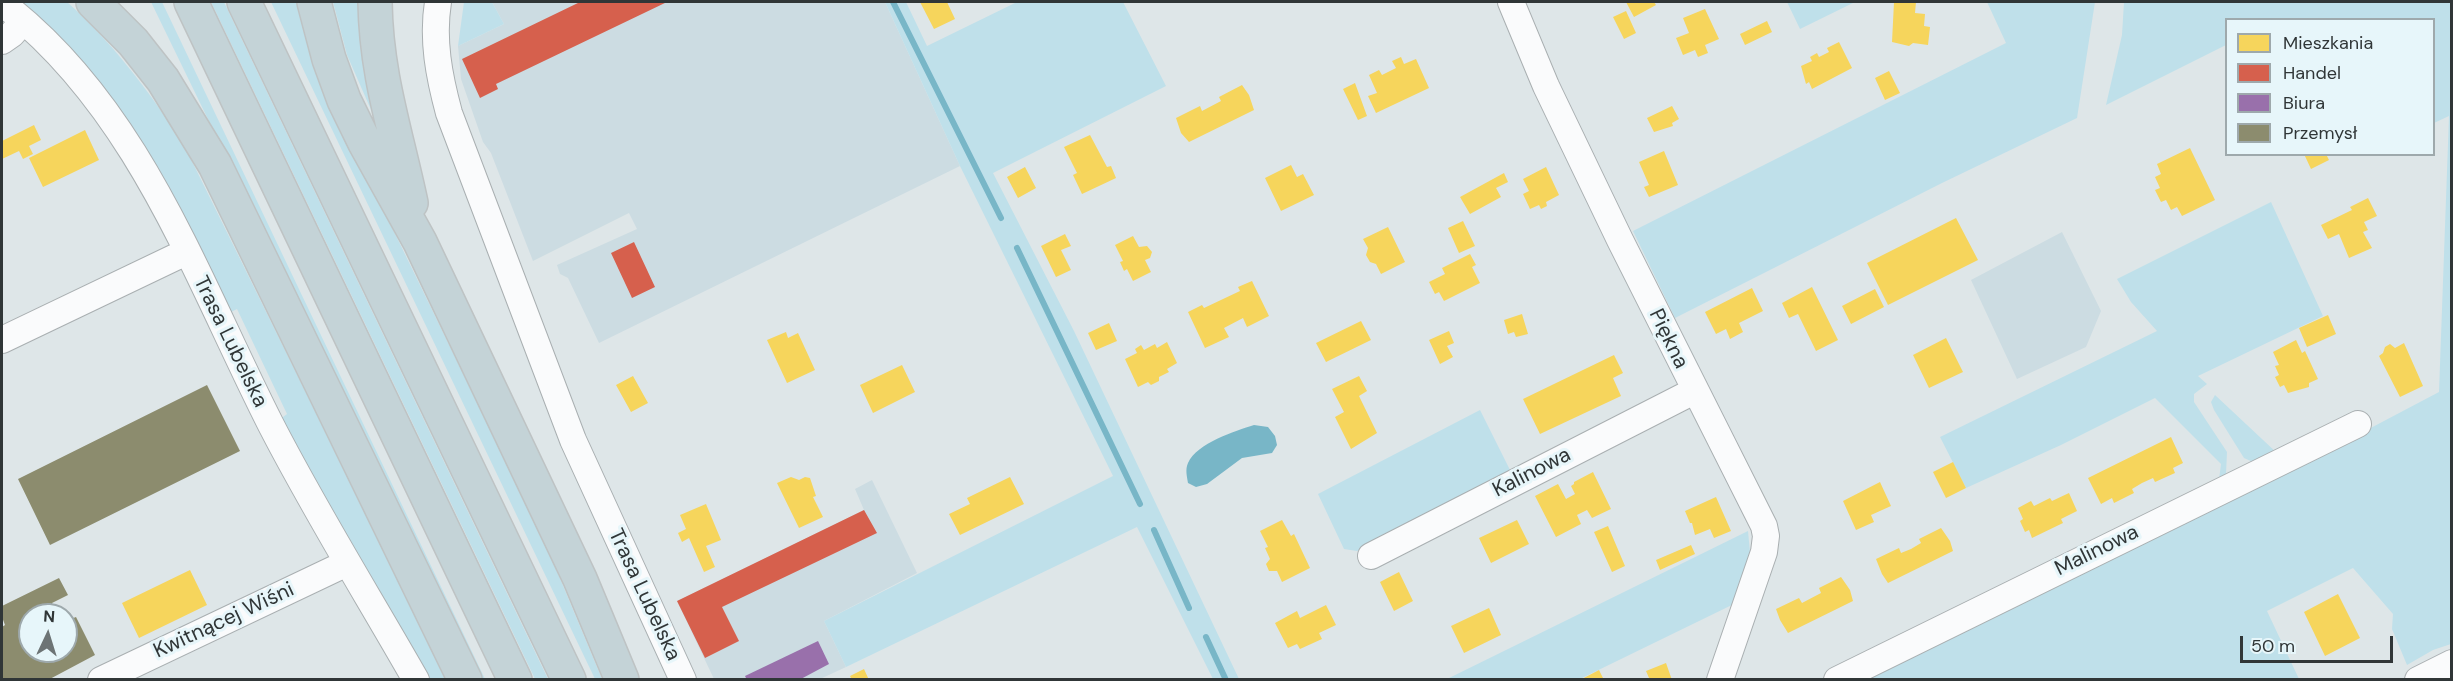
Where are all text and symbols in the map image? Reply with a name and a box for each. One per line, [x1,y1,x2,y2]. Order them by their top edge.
legend [2225,18,2435,156]
text: Mieszkania [2283,31,2373,55]
text: Handel [2283,61,2341,85]
text: Biura [2283,91,2325,115]
text: Przemysł [2283,121,2357,145]
street label: Trasa Lubelska [187,272,273,412]
street label: Piękna [1643,305,1693,373]
street label: Kalinowa [1489,443,1575,503]
street label: Malinowa [2051,520,2143,582]
street label: Trasa Lubelska [602,525,686,665]
street label: Kwitnącej Wiśni [150,577,298,665]
north arrow [18,603,78,663]
text: N [43,606,56,627]
scale bar [2243,624,2396,662]
text: 50 m [2251,634,2295,658]

